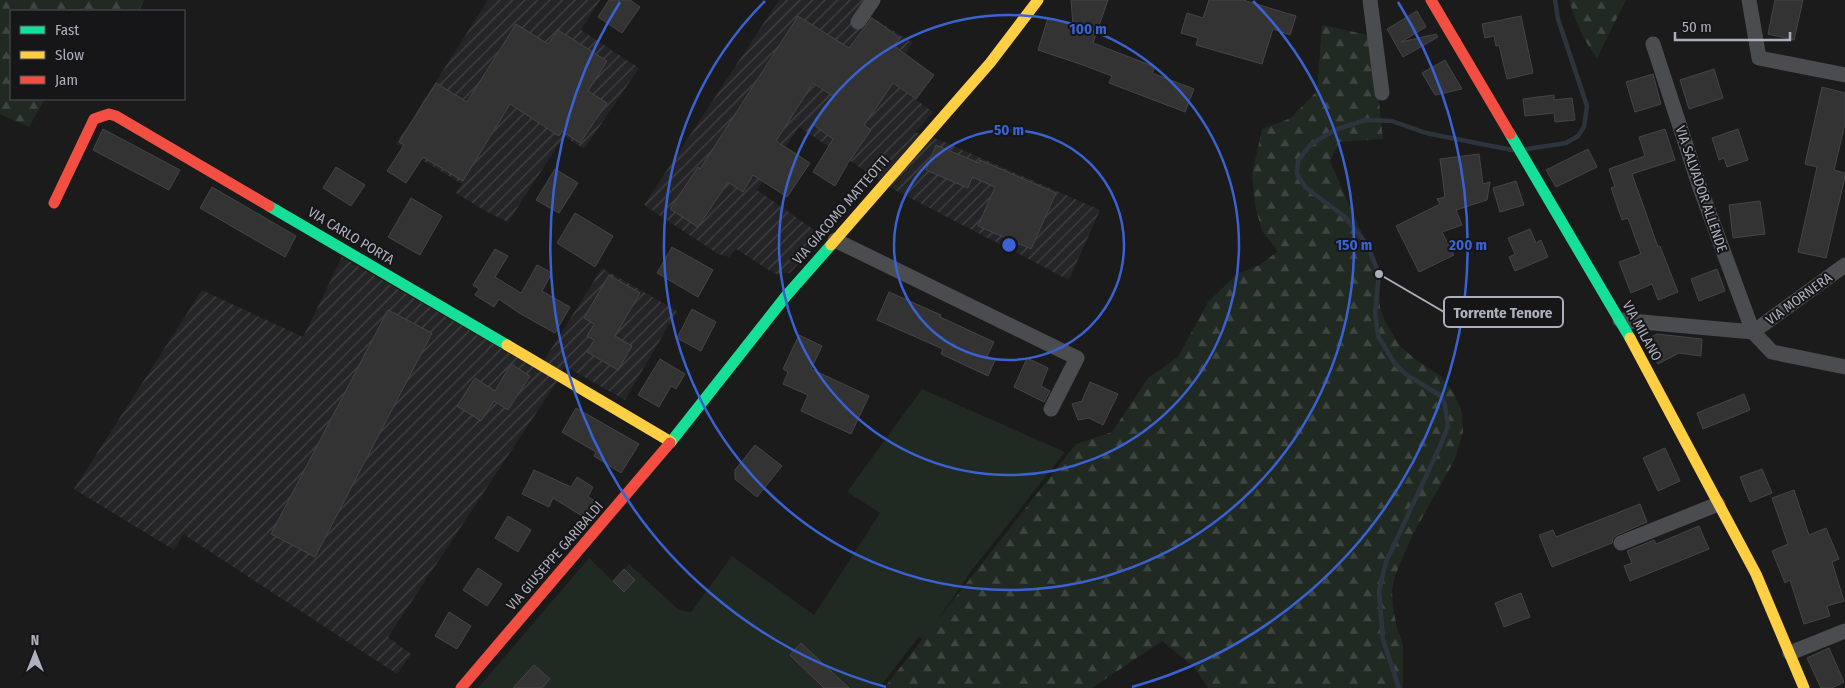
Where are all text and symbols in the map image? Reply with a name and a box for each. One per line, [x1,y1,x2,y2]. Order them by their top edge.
legend [10,10,185,100]
scale bar [1675,10,1790,42]
text: 50 m [1682,18,1712,36]
text: 100 m [1069,20,1107,38]
text: Fast [55,21,79,39]
text: Slow [55,46,84,64]
text: Jam [55,71,78,89]
text: 50 m [994,121,1024,139]
street label: VIA SALVADOR ALLENDE [1671,124,1731,255]
street label: VIA GIACOMO MATTEOTTI [789,152,893,268]
street label: VIA CARLO PORTA [305,204,398,269]
centre of rings [1000,236,1018,254]
text: 150 m [1336,236,1372,254]
text: 200 m [1448,236,1487,254]
street label: VIA MORNERA [1763,269,1836,329]
callout: Torrente Tenore [1444,297,1563,327]
street label: VIA MILANO [1619,298,1666,364]
text: Torrente Tenore [1454,304,1553,322]
street label: VIA GIUSEPPE GARIBALDI [503,498,607,614]
north arrow [10,628,60,678]
text: N [31,632,39,649]

